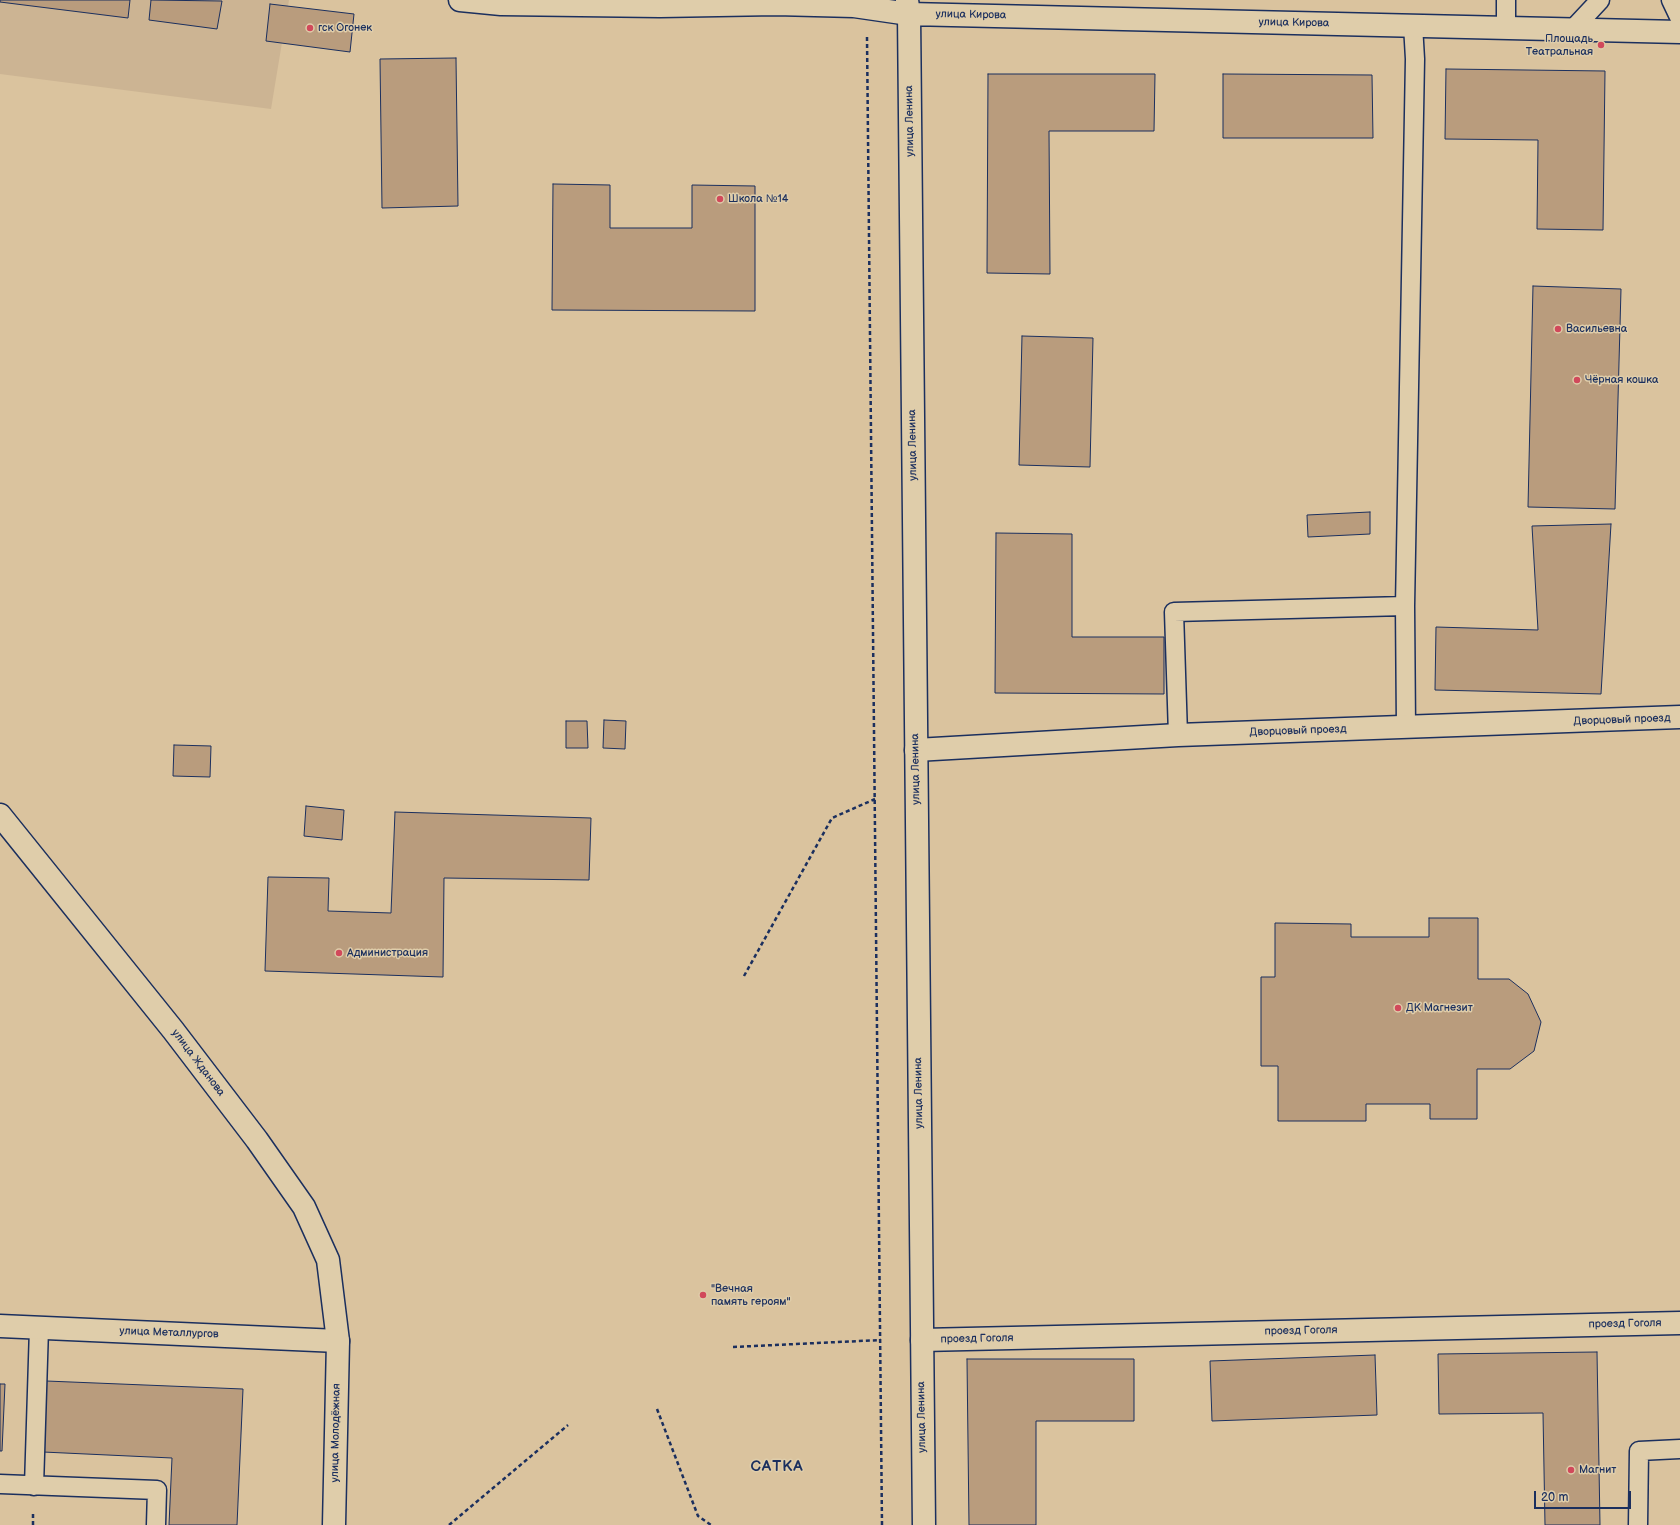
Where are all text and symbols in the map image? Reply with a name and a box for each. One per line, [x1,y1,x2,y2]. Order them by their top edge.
street label: улица Кирова [935,8,1007,22]
street label: улица Кирова [1258,16,1330,30]
place label: гск Огонек [318,21,372,35]
marker: гск Огонек [305,23,315,33]
place label: Площадь Театральная [1526,32,1593,58]
marker: Площадь Театральная [1596,40,1606,50]
street label: улица Ленина [903,85,917,157]
place label: Школа №14 [728,192,788,206]
marker: Школа №14 [715,194,725,204]
place label: Васильевна [1566,322,1627,336]
marker: Васильевна [1553,324,1563,334]
place label: Чёрная кошка [1585,373,1658,387]
marker: Чёрная кошка [1572,375,1582,385]
street label: улица Ленина [906,409,920,481]
street label: Дворцовый проезд [1573,712,1671,728]
street label: Дворцовый проезд [1249,723,1347,739]
street label: улица Ленина [909,733,923,805]
place label: Администрация [347,946,428,960]
marker: Администрация [334,948,344,958]
place label: ДК Магнезит [1406,1001,1473,1015]
marker: ДК Магнезит [1393,1003,1403,1013]
street label: улица Жданова [169,1027,227,1099]
street label: улица Ленина [912,1057,926,1129]
place label: "Вечная память героям" [711,1282,791,1308]
marker: "Вечная память героям" [698,1290,708,1300]
street label: проезд Гоголя [1588,1317,1662,1331]
street label: проезд Гоголя [1264,1324,1338,1338]
street label: улица Металлургов [119,1325,219,1341]
street label: проезд Гоголя [940,1332,1014,1346]
street label: улица Ленина [915,1381,929,1453]
street label: улица Молодёжная [329,1383,343,1483]
district label: САТКА [750,1458,804,1476]
place label: Магнит [1579,1463,1616,1477]
marker: Магнит [1566,1465,1576,1475]
scale bar [1536,1483,1633,1509]
text: 20 m [1541,1490,1568,1505]

